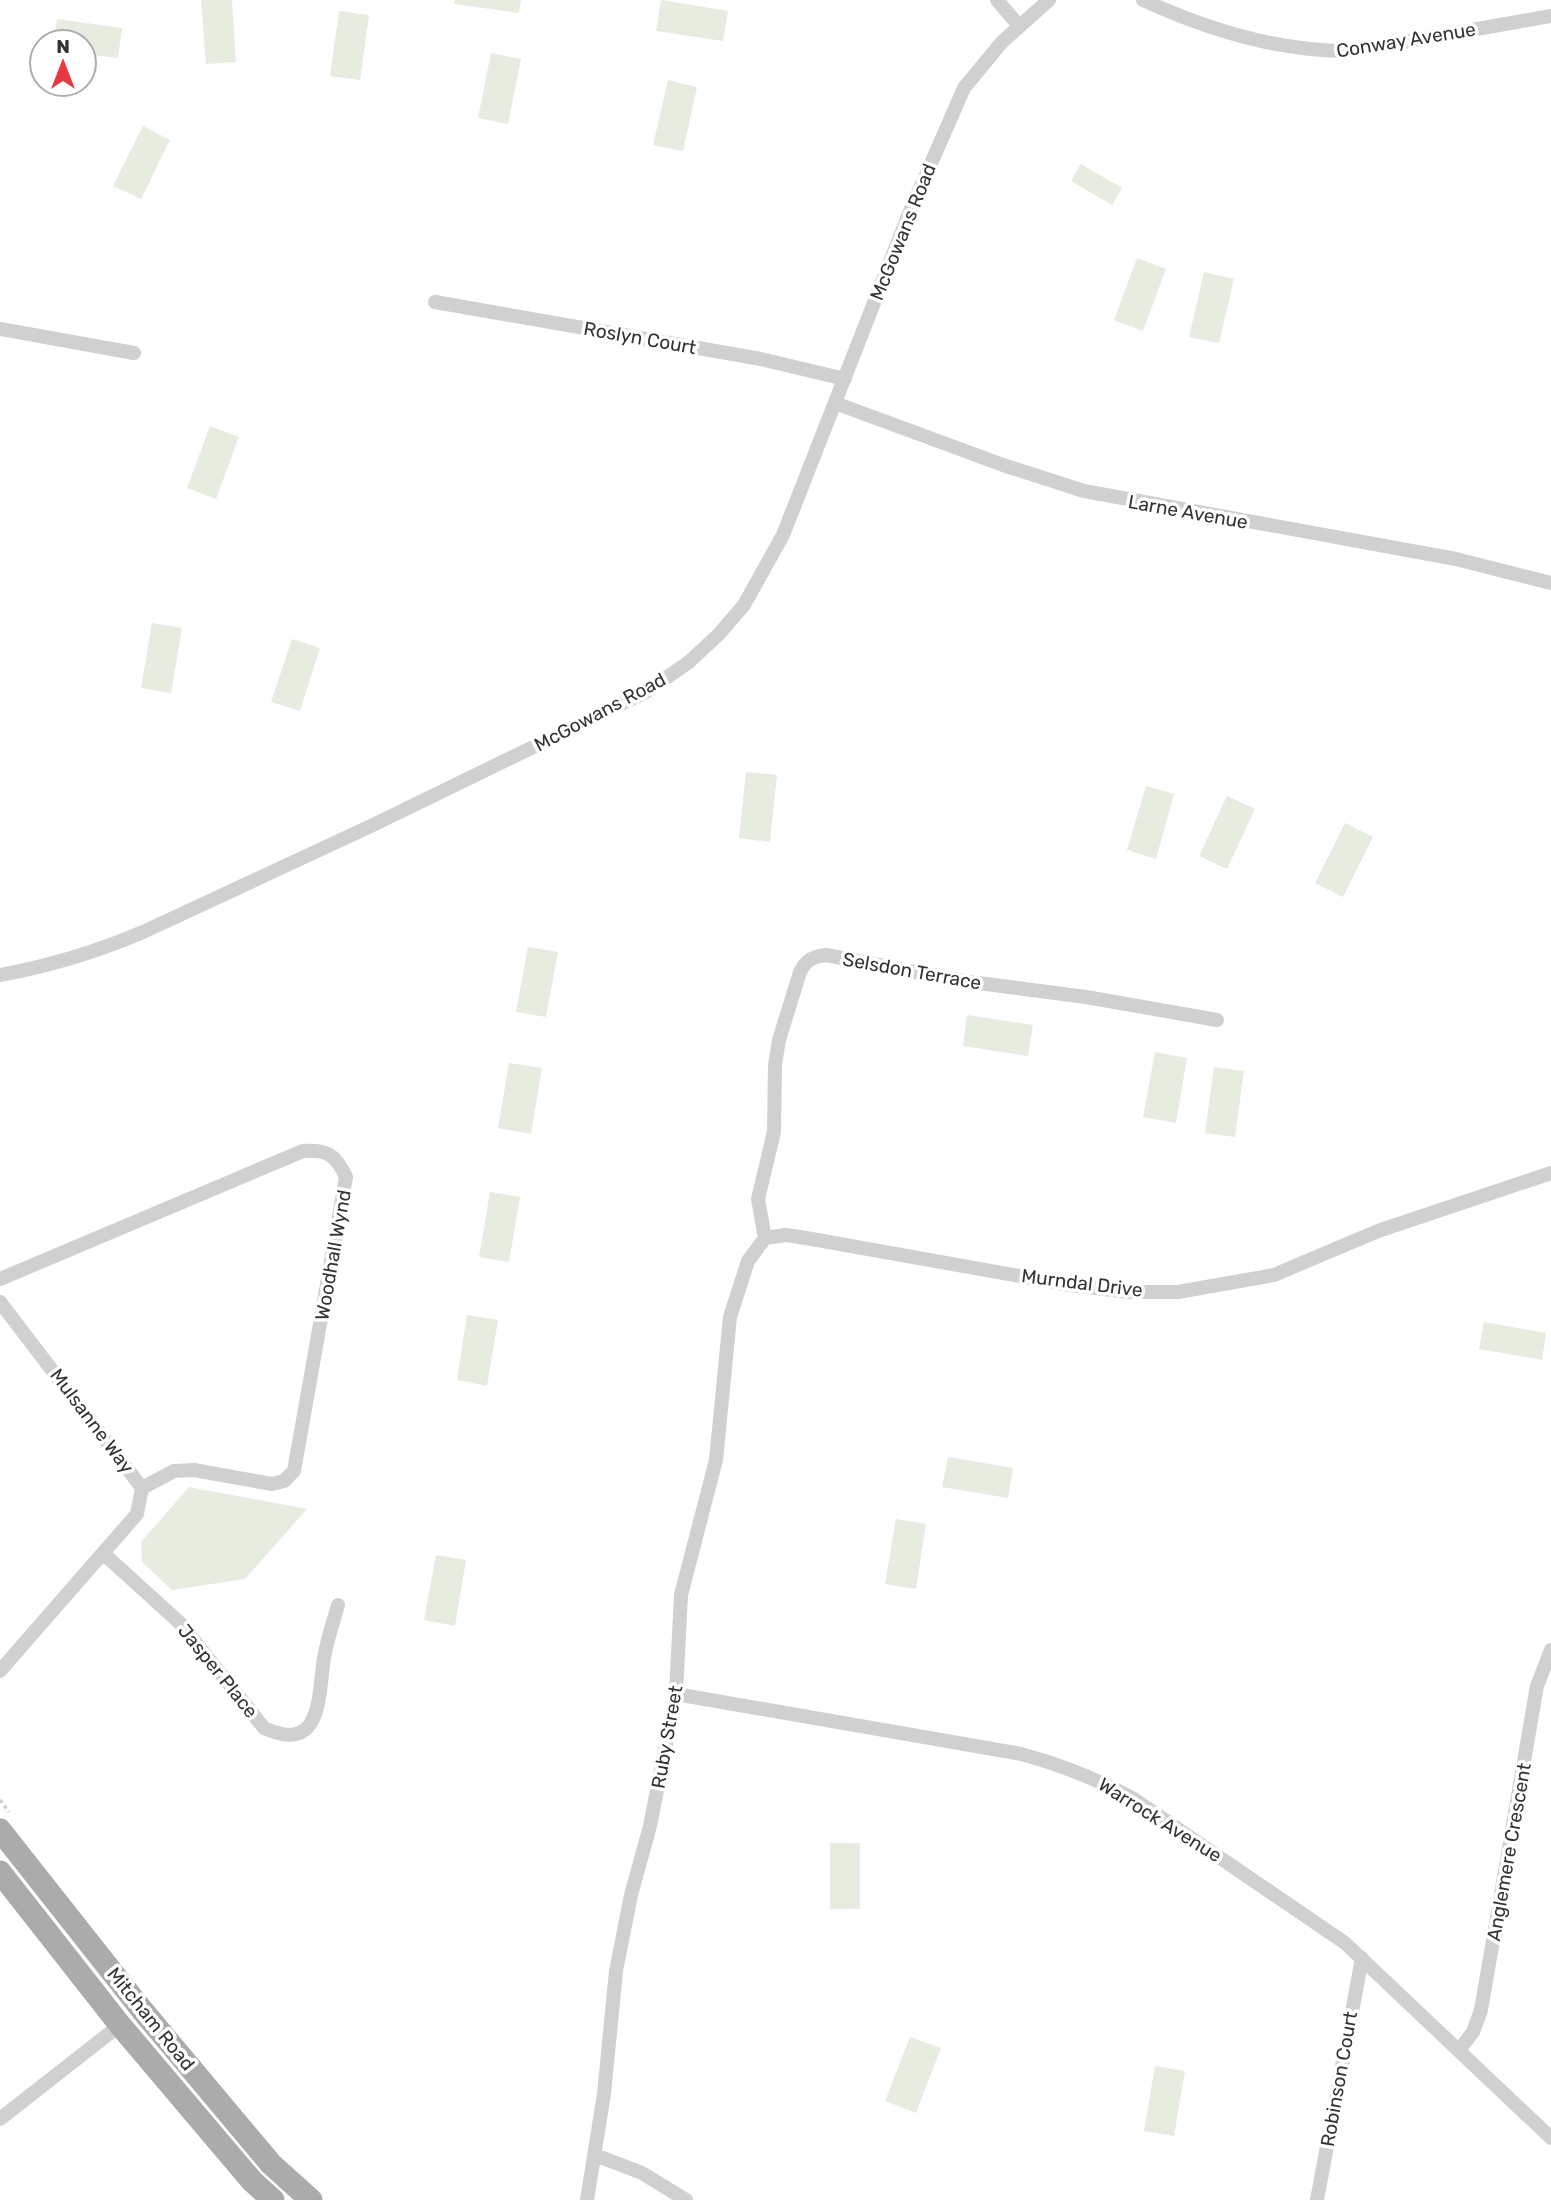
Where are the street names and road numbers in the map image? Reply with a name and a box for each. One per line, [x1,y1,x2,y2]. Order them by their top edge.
street label: Conway Avenue [1335,18,1477,62]
street label: McGowans Road [865,160,941,304]
street label: Roslyn Court [582,317,699,359]
street label: Larne Avenue [1126,490,1250,534]
street label: McGowans Road [530,668,670,756]
street label: Selsdon Terrace [841,947,983,995]
street label: Woodhall Wynd [310,1188,356,1322]
street label: Murndal Drive [1020,1264,1144,1302]
street label: Mulsanne Way [45,1364,139,1478]
street label: Jasper Place [173,1619,263,1723]
street label: Ruby Street [647,1683,687,1790]
street label: Anglemere Crescent [1482,1760,1536,1943]
street label: Warrock Avenue [1094,1773,1226,1867]
street label: Mitcham Road [102,1963,200,2075]
street label: Robinson Court [1316,2009,1362,2148]

